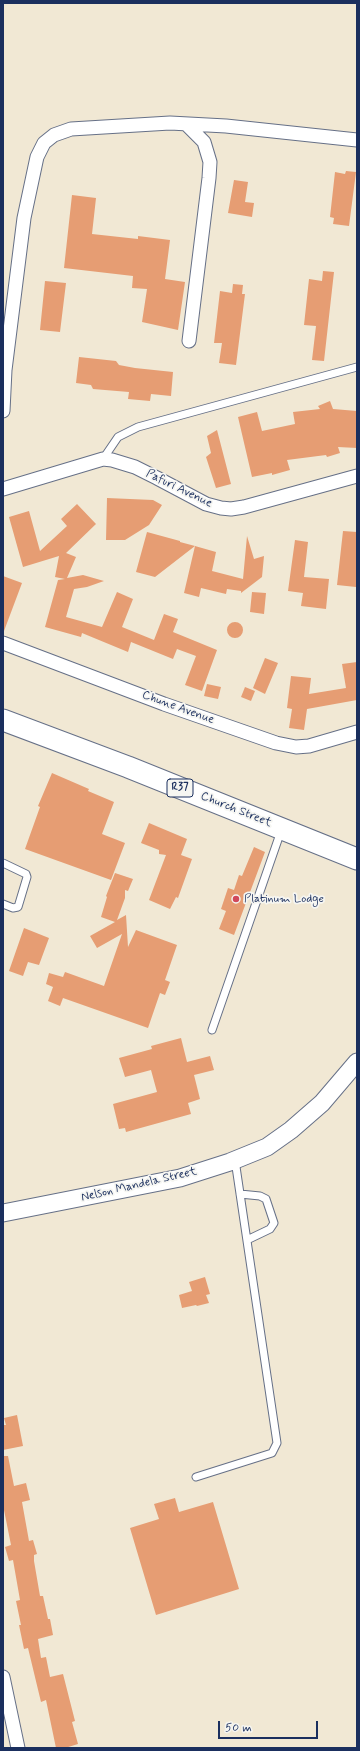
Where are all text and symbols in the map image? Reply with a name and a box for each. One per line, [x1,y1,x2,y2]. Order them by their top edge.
street label: Pafuri Avenue [144,467,214,511]
street label: Chune Avenue [140,688,216,728]
road number: R37 [167,779,193,797]
street label: Church Street [198,789,274,831]
place label: Platinum Lodge [244,892,324,906]
marker: Platinum Lodge [231,894,241,904]
street label: Nelson Mandela Street [80,1165,198,1205]
scale bar [220,1713,320,1739]
text: 50 m [225,1720,252,1736]

